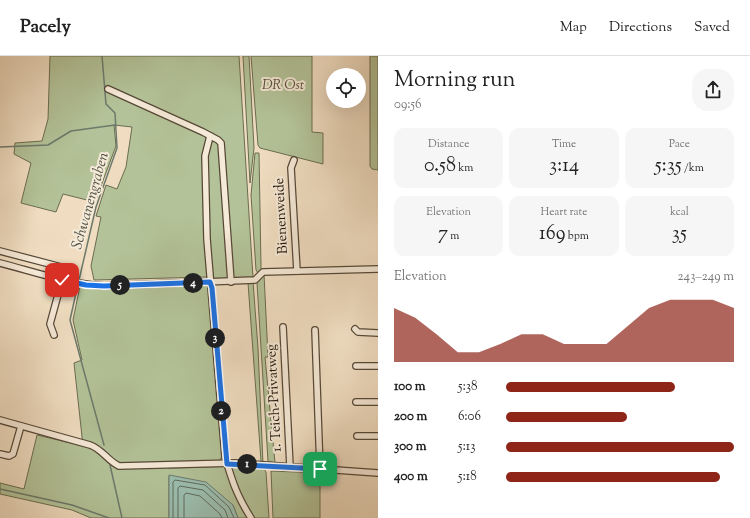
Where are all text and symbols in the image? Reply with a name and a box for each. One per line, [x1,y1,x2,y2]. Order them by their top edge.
text: Pacely [20,14,71,41]
text: Map [560,18,587,38]
text: Directions [609,18,672,38]
text: Saved [694,18,730,38]
text: Morning run [394,65,516,97]
map controls [326,68,366,108]
button: locate [326,68,366,108]
button: share [692,69,734,111]
park label: DR Ost [262,76,304,96]
text: 09:56 [394,96,421,114]
text: Distance [428,136,469,152]
text: Time [552,136,576,152]
text: Pace [669,136,690,152]
water label: Schwanengraben [67,150,115,252]
text: 0.58 [424,152,456,181]
text: 3:14 [549,152,579,181]
text: 5:35 [655,152,682,181]
text: km [456,160,473,176]
text: /km [682,160,704,176]
street label: Bienenweide [270,177,294,255]
text: Elevation [426,204,471,220]
text: Heart rate [541,204,587,220]
text: kcal [670,204,689,220]
text: 7 [438,220,448,249]
text: 169 [539,220,566,249]
text: 35 [672,220,687,249]
text: m [448,228,459,244]
text: bpm [566,228,589,244]
pin [45,263,79,297]
text: Elevation [394,268,447,286]
text: 243–249 m [678,268,734,286]
icon: check [51,269,73,291]
pin: 4 [183,273,203,293]
pin: 5 [110,275,130,295]
text: 4 [190,275,196,291]
text: 5 [118,277,122,293]
pin: 3 [205,328,225,348]
text: 3 [213,330,217,346]
street label: 1. Teich-Privatweg [262,343,288,453]
text: 100 m [394,378,426,396]
text: 5:38 [458,378,478,396]
pin: 2 [211,401,231,421]
text: 2 [218,403,224,419]
text: 200 m [394,408,427,426]
text: 6:06 [458,408,481,426]
text: 300 m [394,438,426,456]
text: 5:13 [458,438,476,456]
pin [303,452,337,486]
pin: 1 [237,454,257,474]
text: 1 [245,456,249,472]
icon: arrive [309,458,331,480]
text: 400 m [394,468,428,486]
text: 5:18 [458,468,477,486]

